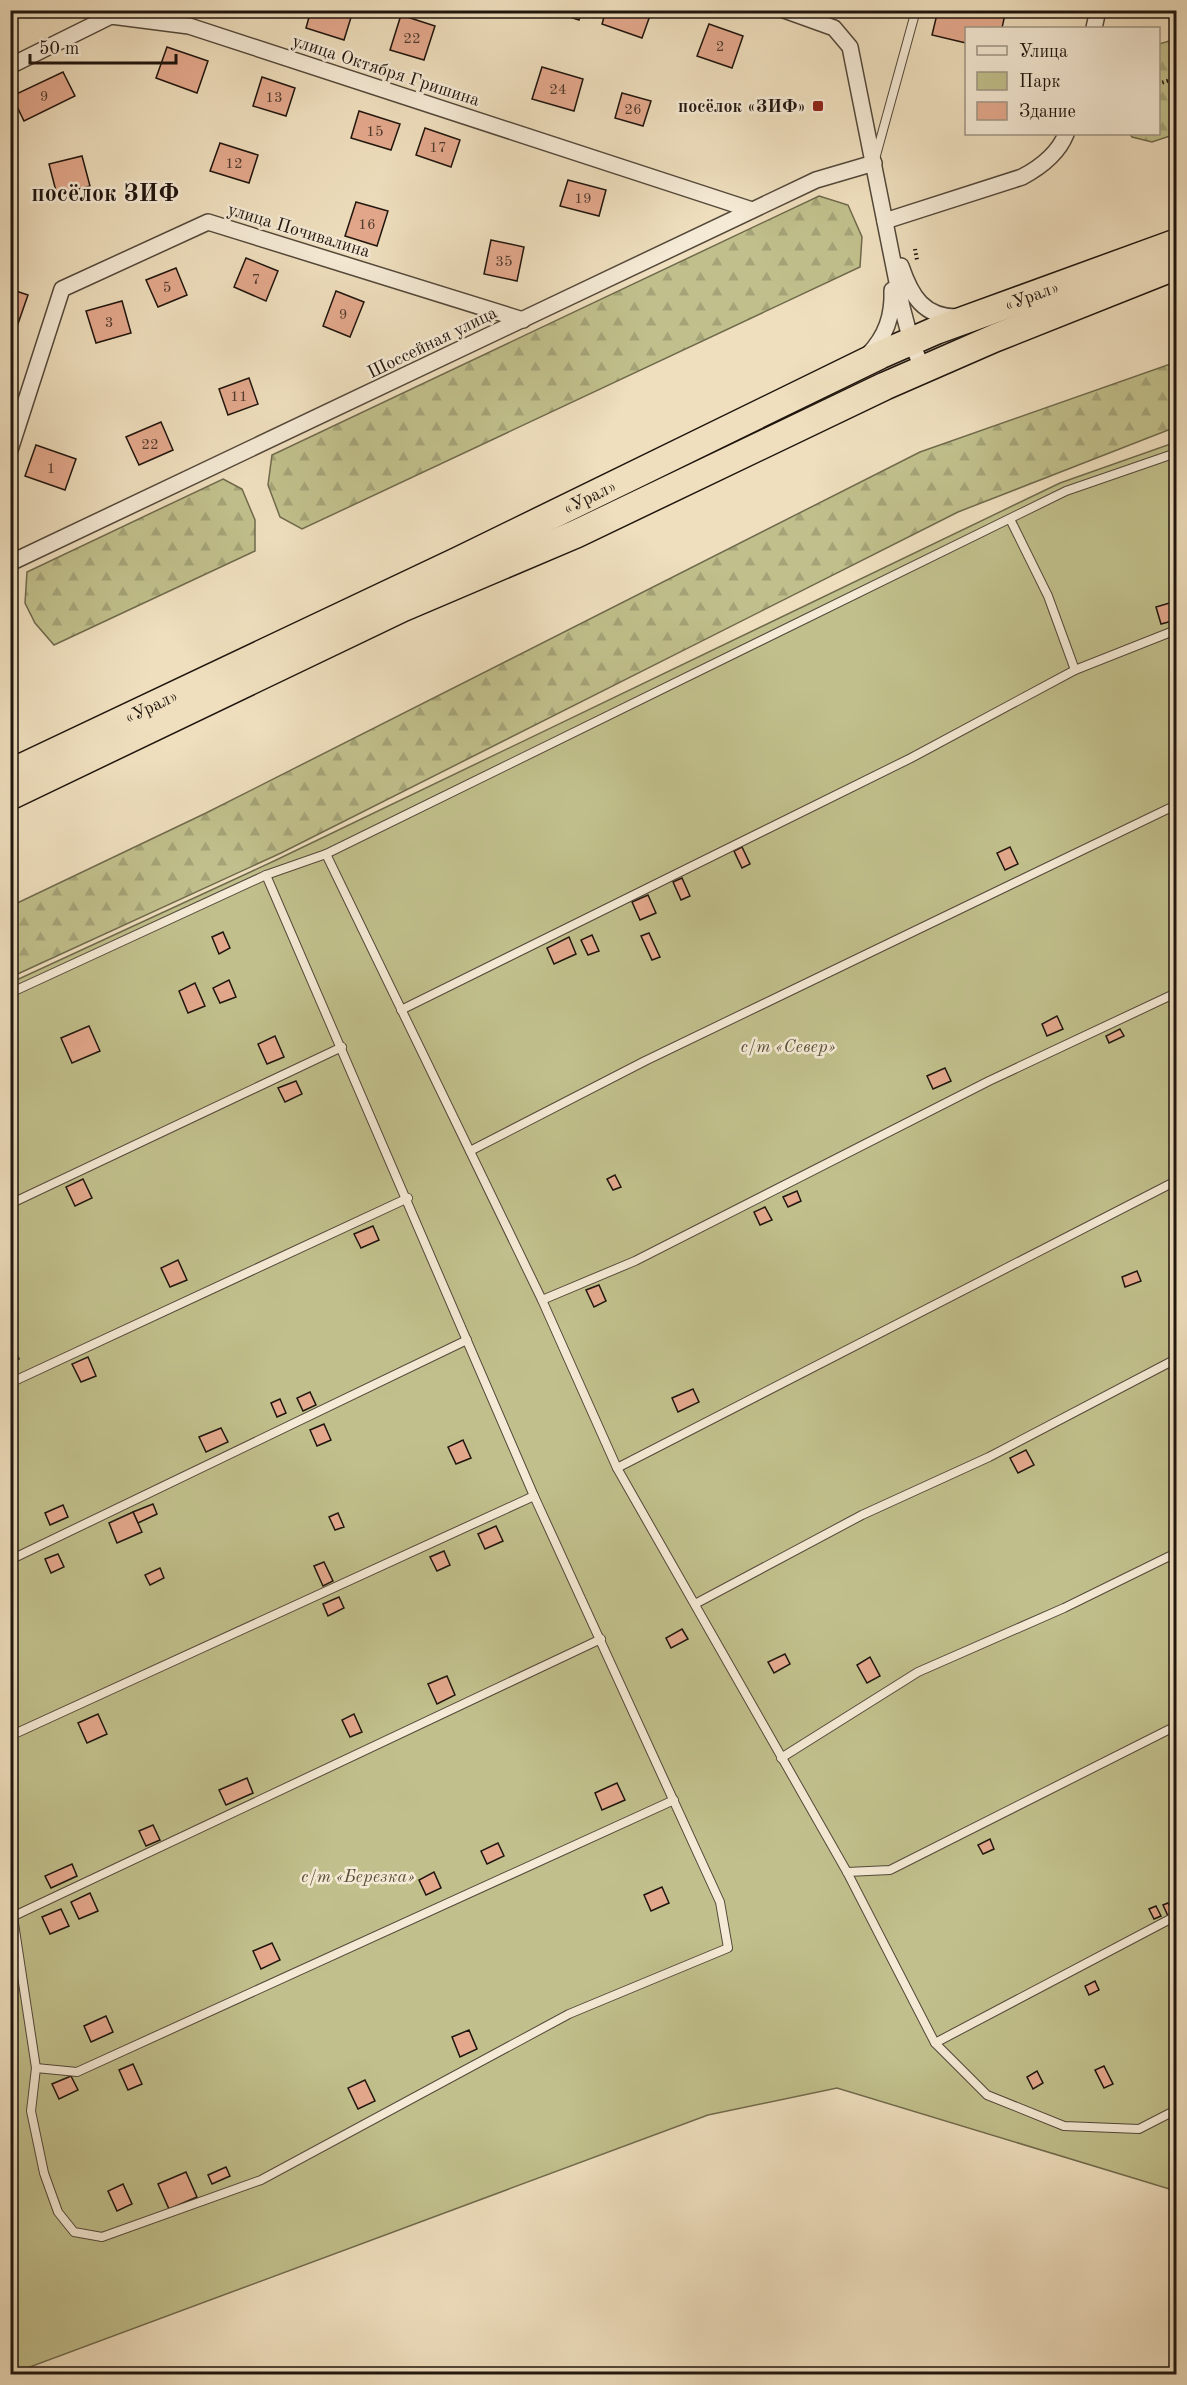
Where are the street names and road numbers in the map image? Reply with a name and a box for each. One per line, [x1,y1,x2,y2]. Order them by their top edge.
street label: улица Октября Гришина [290,32,482,110]
street label: улица Почивалина [225,201,372,261]
street label: «Урал» [1002,278,1062,315]
street label: Шоссейная улица [365,304,500,382]
street label: «Урал» [560,477,619,518]
street label: «Урал» [122,687,181,727]

